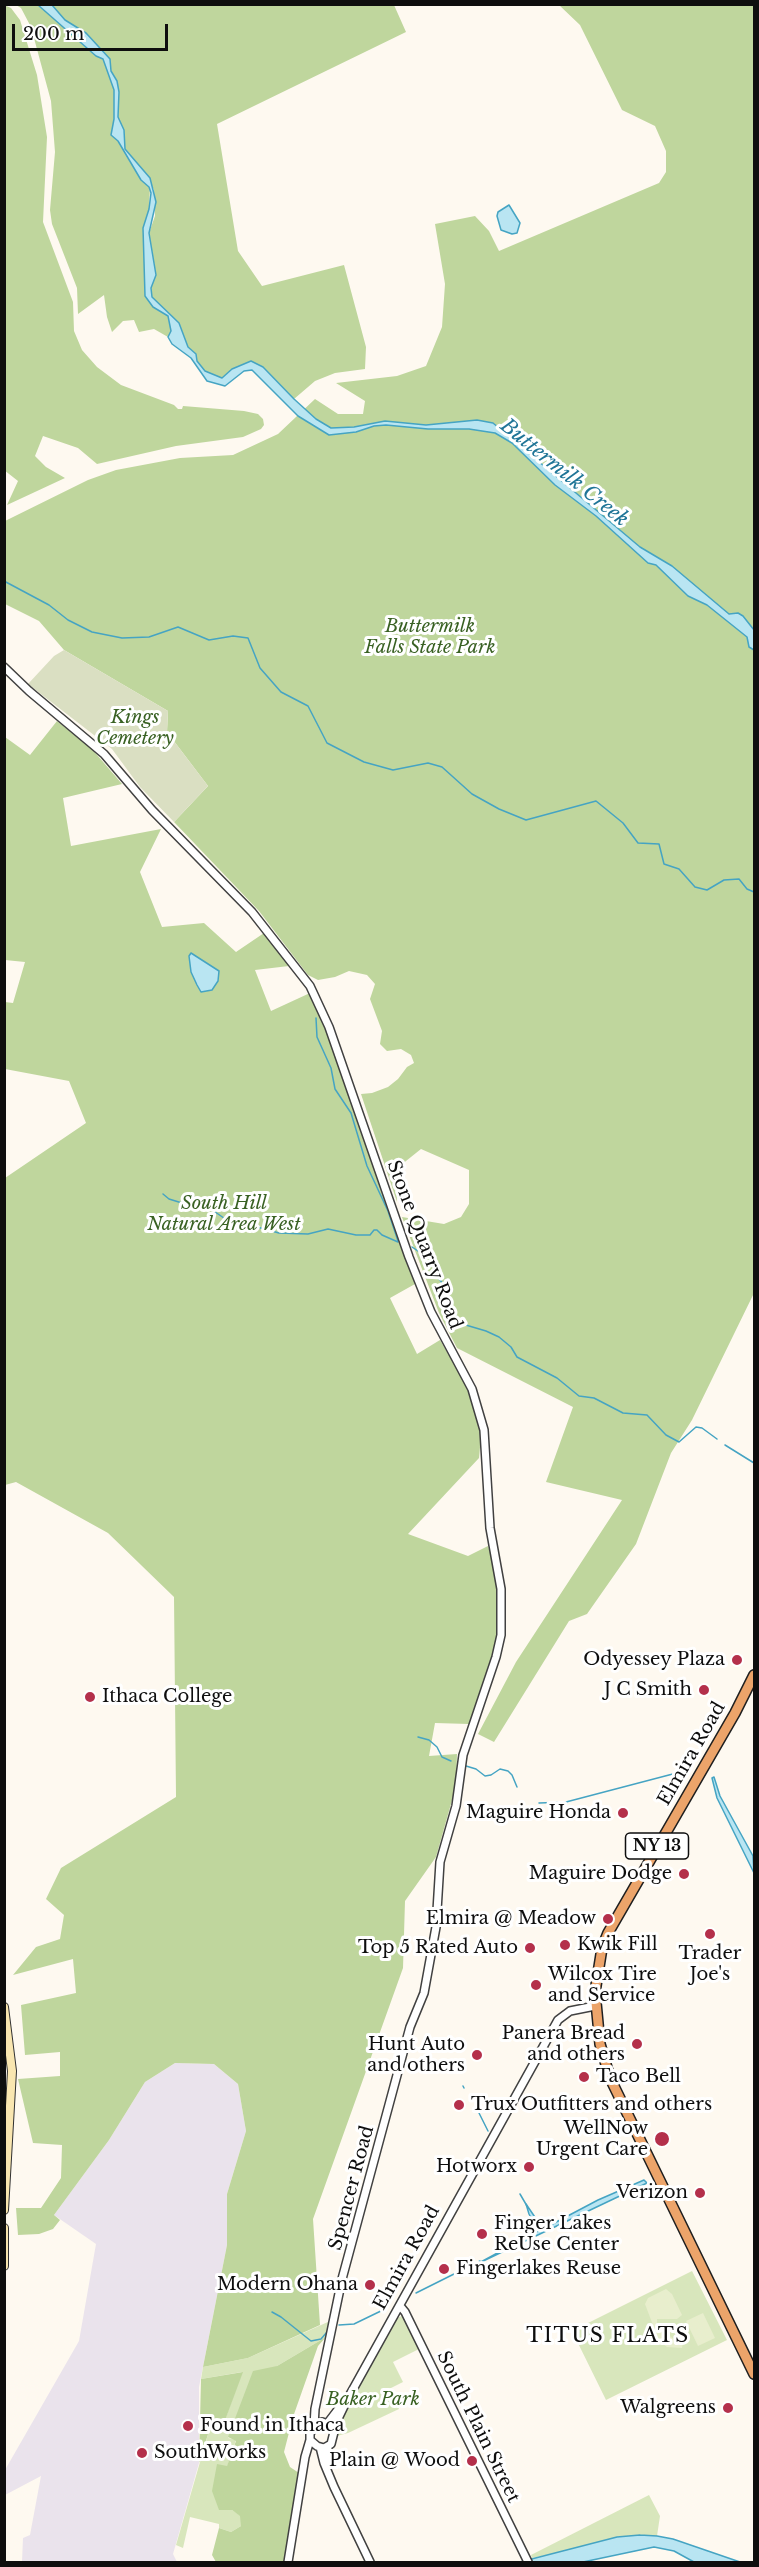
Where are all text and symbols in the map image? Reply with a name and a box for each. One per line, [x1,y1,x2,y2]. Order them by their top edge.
scale bar [15,12,171,50]
text: 200 m [23,23,84,45]
water label: Buttermilk Creek [495,414,633,532]
park label: Buttermilk Falls State Park [365,616,495,658]
park label: Kings Cemetery [96,707,174,750]
street label: Stone Quarry Road [382,1158,466,1332]
park label: South Hill Natural Area West [147,1193,301,1236]
place label: Odyessey Plaza [583,1649,725,1671]
marker: Odyessey Plaza [730,1653,744,1667]
place label: J C Smith [604,1679,692,1701]
marker: J C Smith [697,1683,711,1697]
place label: Ithaca College [102,1686,232,1708]
marker: Ithaca College [83,1690,97,1704]
street label: Elmira Road [654,1698,730,1810]
place label: Maguire Honda [466,1802,611,1824]
marker: Maguire Honda [616,1806,630,1820]
road number: NY 13 [626,1833,688,1859]
place label: Maguire Dodge [529,1863,672,1885]
marker: Maguire Dodge [677,1867,691,1881]
place label: Elmira @ Meadow [426,1908,596,1930]
marker: Elmira @ Meadow [601,1912,615,1926]
marker: Trader Joe's [703,1927,717,1941]
place label: Kwik Fill [577,1934,658,1956]
place label: Top 5 Rated Auto [358,1937,518,1959]
marker: Kwik Fill [558,1938,572,1952]
marker: Top 5 Rated Auto [523,1941,537,1955]
place label: Trader Joe's [679,1943,741,1986]
place label: Wilcox Tire and Service [548,1964,657,2006]
marker: Wilcox Tire and Service [529,1978,543,1992]
place label: Panera Bread and others [502,2023,625,2066]
place label: Hunt Auto and others [367,2034,465,2076]
marker: Panera Bread and others [630,2037,644,2051]
marker: Hunt Auto and others [470,2048,484,2062]
place label: Taco Bell [596,2066,681,2088]
marker: Taco Bell [577,2070,591,2084]
place label: Trux Outfitters and others [471,2094,712,2116]
marker: Trux Outfitters and others [452,2098,466,2112]
place label: WellNow Urgent Care [536,2118,648,2160]
street label: Spencer Road [325,2123,379,2253]
marker: WellNow Urgent Care [653,2130,671,2148]
place label: Hotworx [436,2156,517,2178]
marker: Hotworx [522,2160,536,2174]
place label: Verizon [616,2182,688,2204]
marker: Verizon [693,2186,707,2200]
street label: Elmira Road [369,2202,445,2314]
place label: Finger Lakes ReUse Center [494,2213,619,2256]
marker: Finger Lakes ReUse Center [475,2227,489,2241]
place label: Fingerlakes Reuse [456,2258,621,2280]
marker: Fingerlakes Reuse [437,2262,451,2276]
place label: Modern Ohana [217,2274,358,2296]
marker: Modern Ohana [363,2278,377,2292]
district label: TITUS FLATS [526,2324,690,2348]
street label: South Plain Street [432,2348,524,2506]
park label: Baker Park [326,2389,420,2411]
place label: Walgreens [620,2397,716,2419]
marker: Walgreens [721,2401,735,2415]
place label: Found in Ithaca [200,2415,345,2437]
marker: Found in Ithaca [181,2419,195,2433]
place label: SouthWorks [154,2442,266,2464]
marker: SouthWorks [135,2446,149,2460]
place label: Plain @ Wood [329,2450,460,2472]
marker: Plain @ Wood [465,2454,479,2468]

